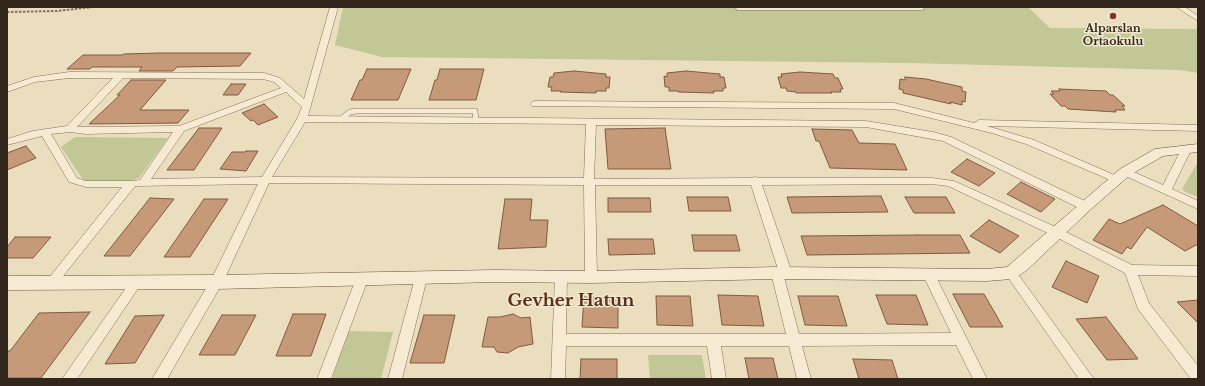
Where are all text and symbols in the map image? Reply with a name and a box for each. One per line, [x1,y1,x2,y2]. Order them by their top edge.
marker: Alparslan Ortaokulu [1108,11,1118,21]
place label: Alparslan Ortaokulu [1083,22,1143,48]
district label: Gevher Hatun [508,291,634,311]

